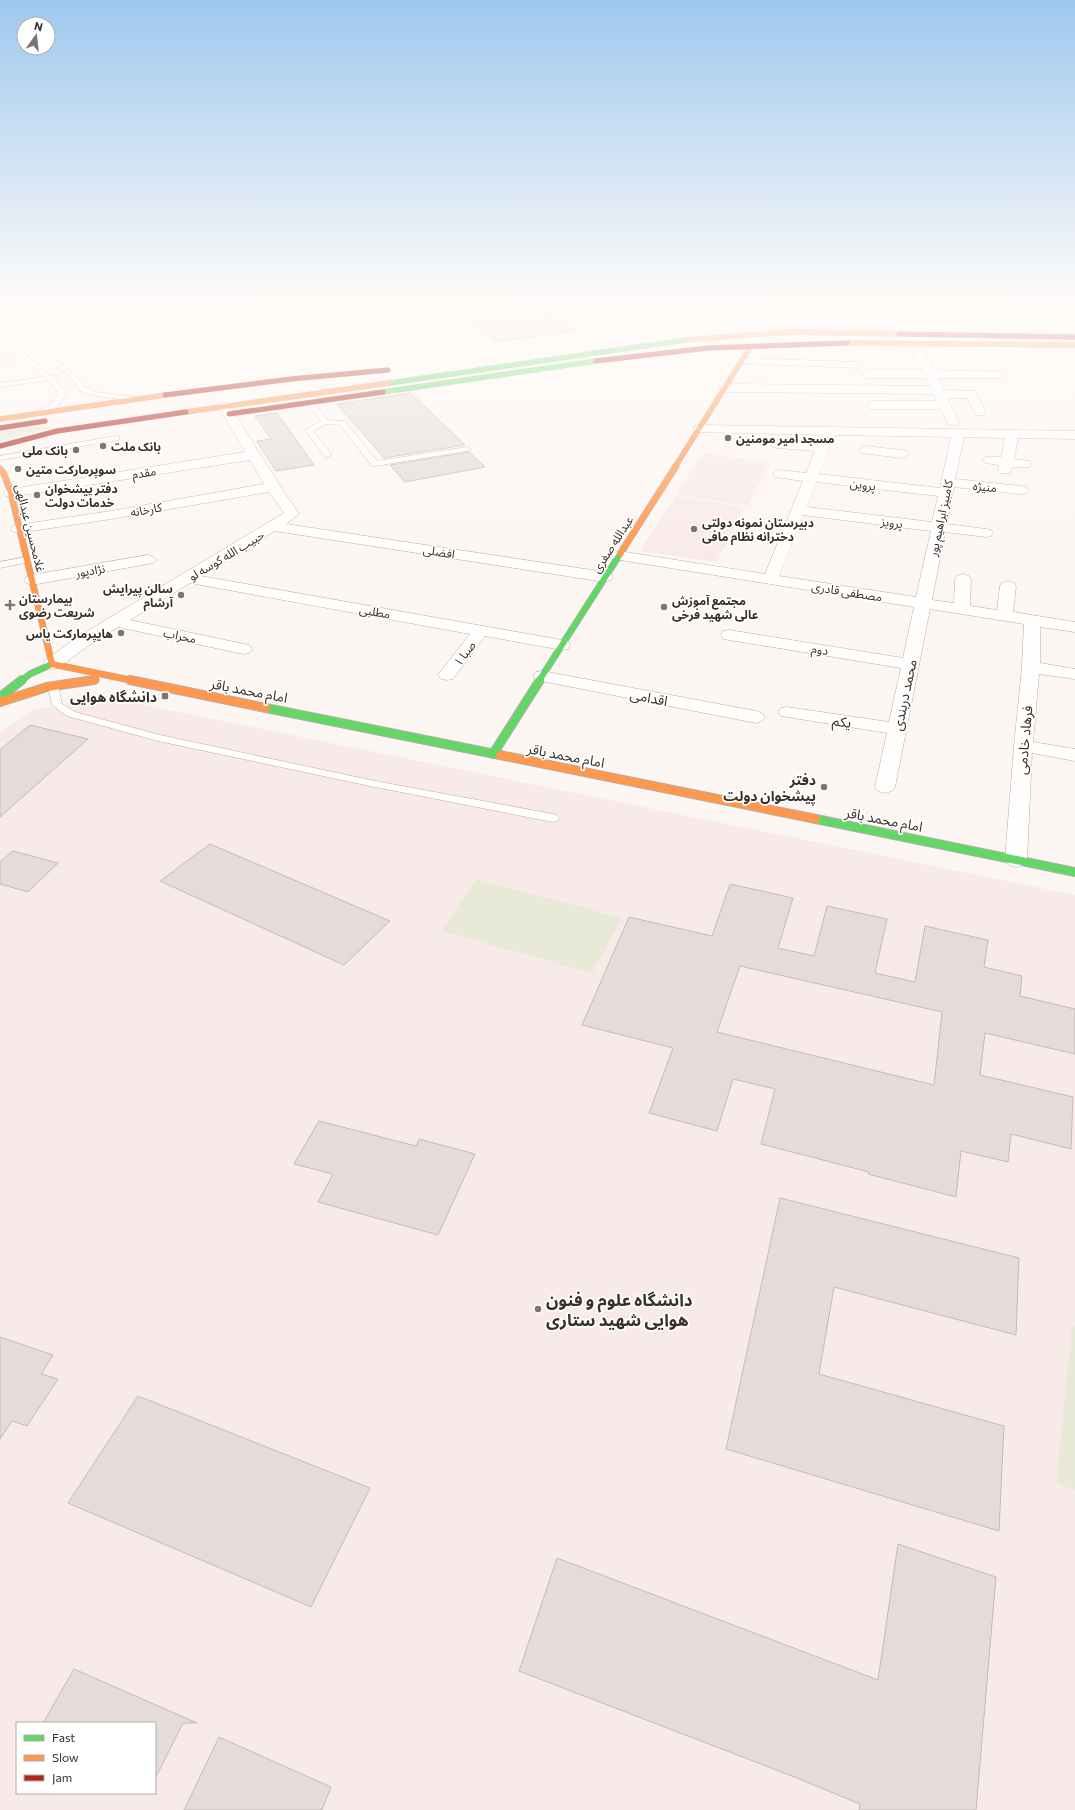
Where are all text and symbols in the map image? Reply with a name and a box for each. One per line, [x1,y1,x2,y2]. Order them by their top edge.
north arrow [16,16,56,56]
text: N [33,19,44,33]
place label: مسجد امیر مومنین [736,431,835,446]
marker: مسجد امیر مومنین [723,433,733,443]
place label: بانک ملت [111,439,161,454]
marker: بانک ملت [98,441,108,451]
place label: بانک ملی [22,443,68,458]
marker: بانک ملی [71,445,81,455]
place label: سوپرمارکت متین [26,462,116,479]
street label: مقدم [131,463,158,484]
marker: سوپرمارکت متین [13,464,23,474]
street label: پروین [849,475,877,495]
street label: کامبیز ابراهیم پور [925,477,958,559]
street label: منیژه [972,478,998,495]
place label: دفتر پیشخوان خدمات دولت [45,481,118,510]
street label: غلامحسین عبدالهی [12,482,49,574]
marker: دفتر پیشخوان خدمات دولت [32,490,42,500]
street label: کارخانه [129,499,164,520]
street label: عبدالله صفری [588,513,636,576]
street label: پرویز [879,514,904,532]
place label: دبیرستان نمونه دولتی دخترانه نظام مافی [702,515,814,546]
marker: دبیرستان نمونه دولتی دخترانه نظام مافی [689,524,699,534]
street label: حبیب الله کوسه لو [186,527,267,584]
street label: افضلی [422,542,456,561]
street label: نژادپور [73,561,106,582]
street label: مصطفی قادری [810,579,883,604]
place label: سالن پیرایش آرشام [103,581,174,612]
marker: سالن پیرایش آرشام [176,590,186,600]
place label: بیمارستان شریعت رضوی [19,591,95,620]
place label: مجتمع آموزش عالی شهید فرخی [672,593,759,622]
marker: بیمارستان شریعت رضوی [4,599,16,611]
street label: مطلبی [358,601,392,622]
marker: مجتمع آموزش عالی شهید فرخی [659,602,669,612]
street label: محراب [162,625,198,647]
place label: هایپرمارکت یاس [26,626,113,643]
marker: هایپرمارکت یاس [116,628,126,638]
street label: صبا ۱ [450,638,479,669]
street label: دوم [810,641,830,660]
street label: محمد دربندی [888,658,921,732]
street label: امام محمد باقر [207,674,289,709]
street label: اقدامی [629,685,669,710]
place label: دانشگاه هوایی [70,688,157,705]
marker: دانشگاه هوایی [160,691,170,701]
street label: فرهاد خادمی [1013,705,1036,775]
street label: یکم [831,711,853,734]
street label: امام محمد باقر [524,739,606,774]
place label: دفتر پیشخوان دولت [723,771,816,805]
marker: دفتر پیشخوان دولت [819,782,829,792]
street label: امام محمد باقر [842,803,924,838]
place label: دانشگاه علوم و فنون هوایی شهید ستاری [546,1289,693,1330]
marker: دانشگاه علوم و فنون هوایی شهید ستاری [533,1304,543,1314]
legend [16,1722,156,1794]
text: Fast [52,1730,75,1744]
text: Slow [52,1750,79,1764]
text: Jam [52,1770,72,1785]

